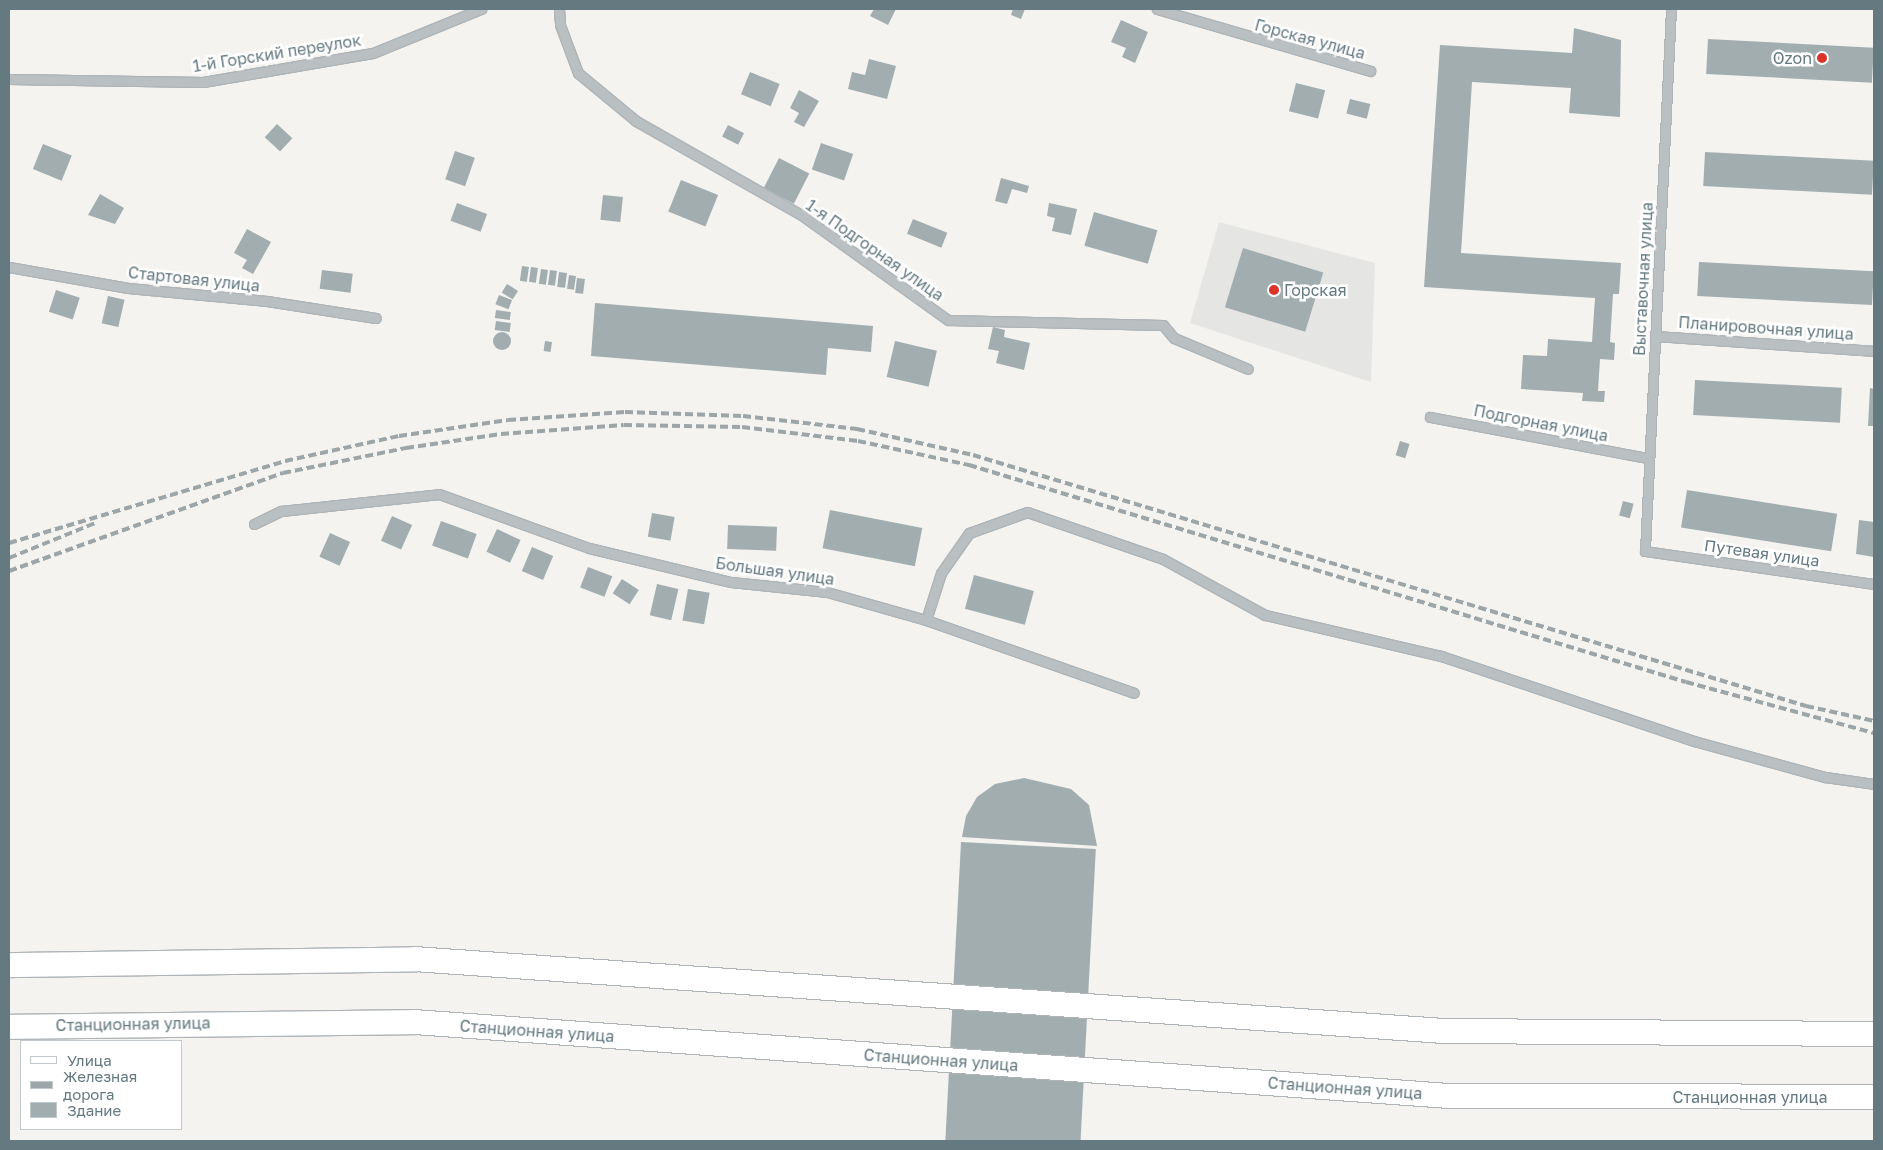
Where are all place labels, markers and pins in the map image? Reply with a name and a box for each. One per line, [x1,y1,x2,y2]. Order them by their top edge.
place label: Ozon [1773,48,1812,68]
marker: Ozon [1816,52,1828,64]
place label: Горская [1284,280,1347,300]
marker: Горская [1268,284,1280,296]

